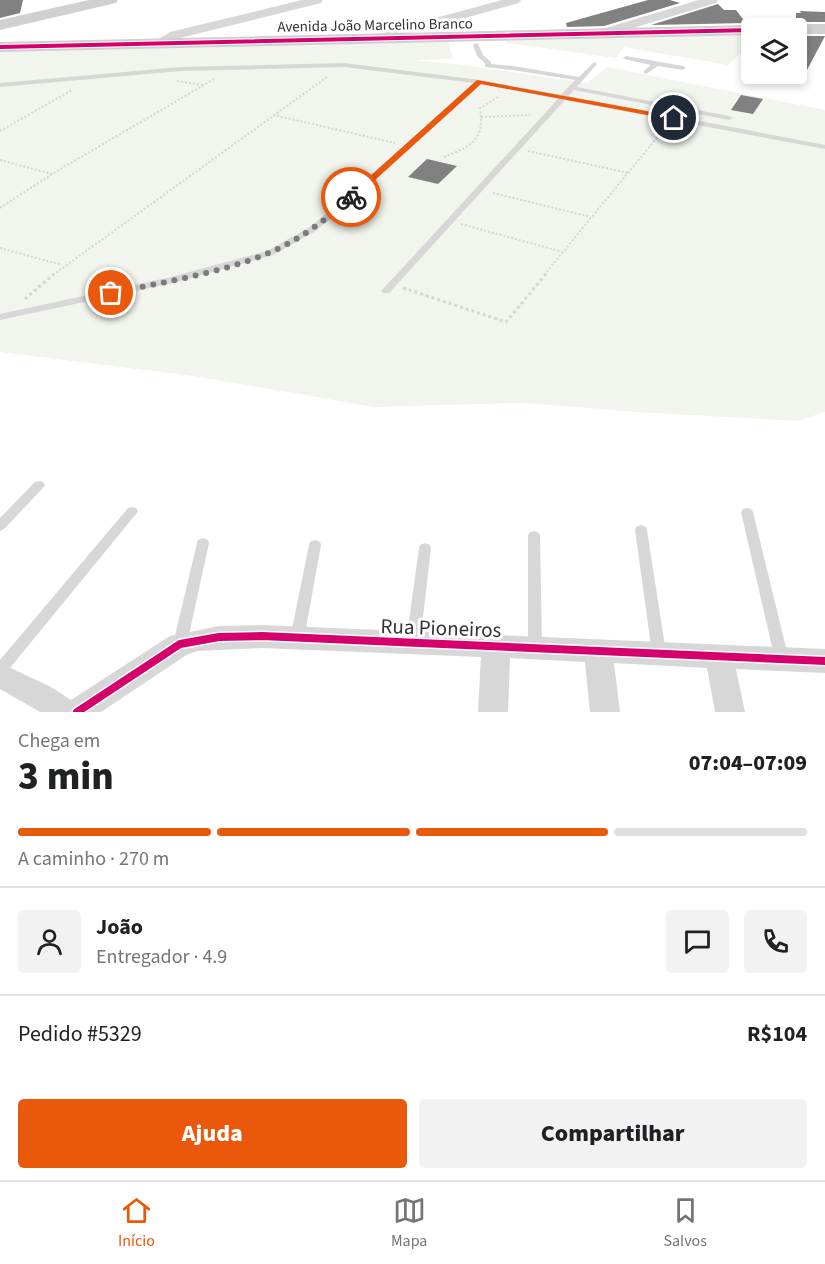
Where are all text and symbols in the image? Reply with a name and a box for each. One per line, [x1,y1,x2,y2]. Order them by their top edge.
street label: Avenida João Marcelino Branco [277,13,473,38]
map controls [741,18,807,84]
button: layers [741,18,807,84]
pin [648,92,699,143]
icon: home [657,101,690,134]
courier [321,167,381,227]
icon: bike [335,181,368,214]
pin [85,267,136,318]
icon: bag [94,276,127,309]
street label: Rua Pioneiros [380,611,502,645]
text: Chega em [18,727,100,755]
text: 07:04–07:09 [689,747,807,779]
text: 3 min [18,749,114,805]
text: A caminho · 270 m [18,845,169,873]
button: person [18,910,81,973]
button: chat [666,910,729,973]
button: phone [744,910,807,973]
text: João [96,911,143,943]
text: Entregador · 4.9 [96,943,227,971]
text: Pedido #5329 [18,1018,142,1050]
text: R$104 [747,1018,807,1050]
button: Ajuda [18,1099,407,1168]
button: Compartilhar [419,1099,807,1168]
tab: Início [118,1194,155,1252]
tab: Mapa [391,1194,427,1252]
tab: Salvos [663,1194,707,1252]

